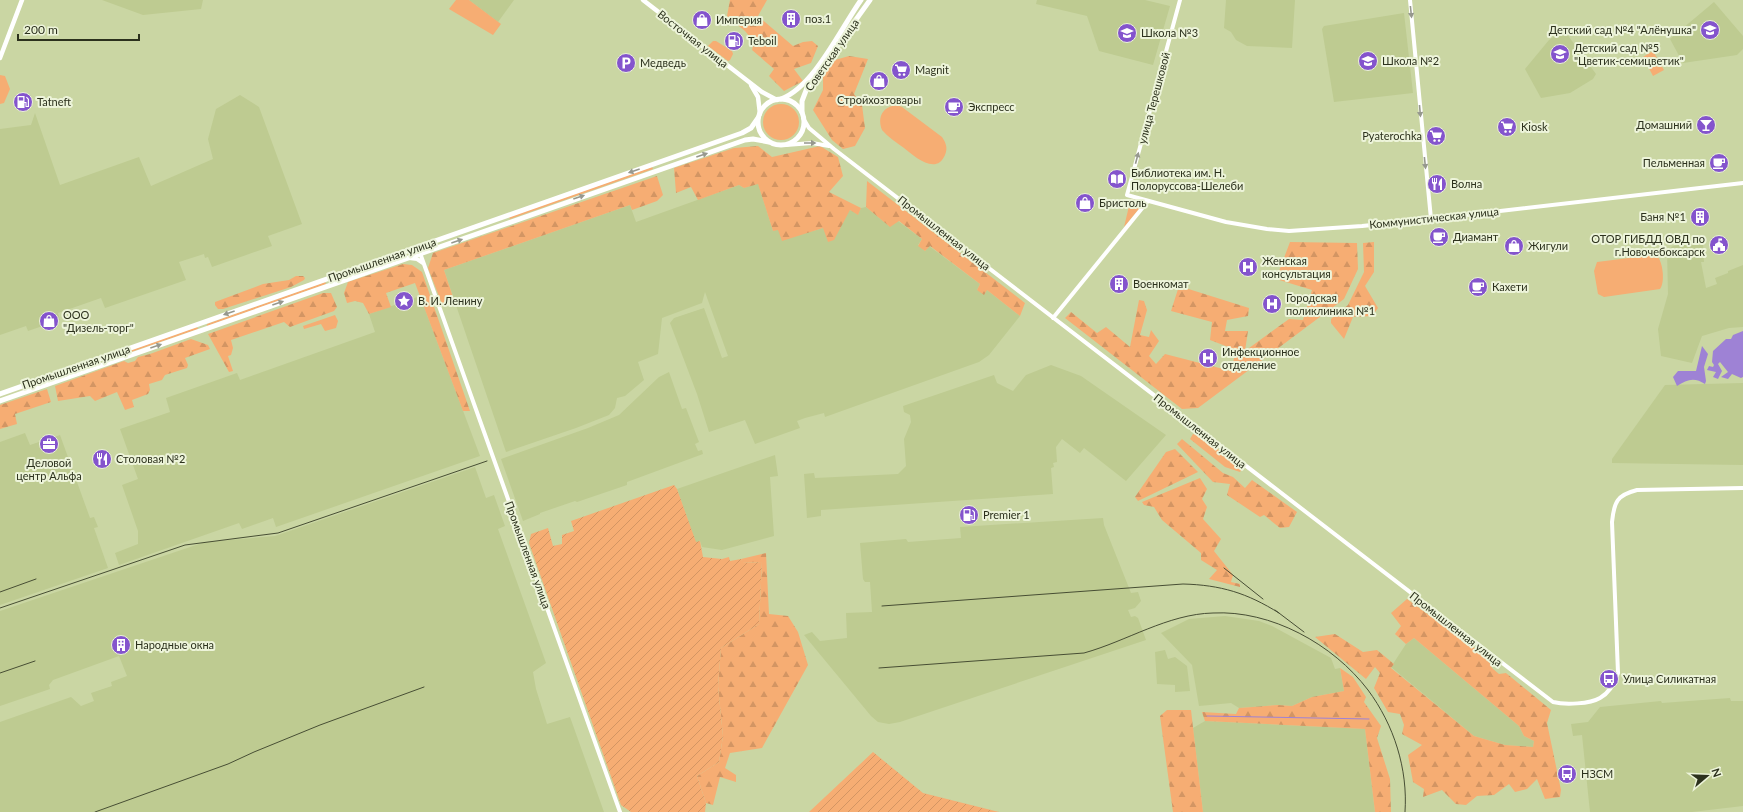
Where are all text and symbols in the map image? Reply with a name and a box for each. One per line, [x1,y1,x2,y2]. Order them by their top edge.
one-way arrow [1408,6,1414,18]
street label: Восточная улица [656,7,731,70]
building icon: поз.1 [780,8,802,30]
shop icon: Империя [691,9,713,31]
place label: поз.1 [805,12,831,25]
place label: Империя [716,13,762,26]
scale bar [18,16,139,42]
street label: Советская улица [802,16,861,93]
school or university icon: Детский сад №4 "Алёнушка" [1699,19,1721,41]
text: 200 m [24,22,58,37]
school or university icon: Школа №3 [1116,22,1138,44]
place label: Детский сад №4 "Алёнушка" [1549,23,1696,36]
place label: Школа №3 [1141,26,1198,39]
fuel station icon: Teboil [723,30,745,52]
place label: Teboil [748,34,777,47]
place label: Детский сад №5 "Цветик-семицветик" [1574,41,1684,67]
school or university icon: Детский сад №5 "Цветик-семицветик" [1549,43,1571,65]
school or university icon: Школа №2 [1357,50,1379,72]
street label: улица Терешковой [1135,51,1172,145]
parking icon: Медведь [615,52,637,74]
place label: Школа №2 [1382,54,1439,67]
place label: Медведь [640,56,686,69]
supermarket icon: Magnit [890,59,912,81]
place label: Magnit [915,63,949,76]
shop icon: Стройхозтовары [868,70,890,92]
fuel station icon: Tatneft [12,91,34,113]
place label: Стройхозтовары [837,93,921,106]
place label: Tatneft [37,95,71,108]
cafe icon: Экспресс [943,96,965,118]
place label: Экспресс [968,100,1015,113]
one-way arrow [1416,105,1423,117]
bar icon: Домашний [1695,114,1717,136]
supermarket icon: Kiosk [1496,116,1518,138]
place label: Домашний [1636,118,1692,131]
place label: Kiosk [1521,120,1548,133]
supermarket icon: Pyaterochka [1425,125,1447,147]
place label: Pyaterochka [1362,129,1422,142]
one-way arrow [804,140,817,146]
one-way arrow [696,151,708,157]
one-way arrow [1135,151,1141,164]
cafe icon: Пельменная [1708,152,1730,174]
place label: Пельменная [1643,156,1705,169]
one-way arrow [1422,157,1428,169]
place label: Библиотека им. Н. Полоруссова-Шелеби [1131,166,1243,192]
one-way arrow [628,168,640,174]
library icon: Библиотека им. Н. Полоруссова-Шелеби [1106,168,1128,190]
restaurant icon: Волна [1426,173,1448,195]
place label: Волна [1451,177,1482,190]
shop icon: Бристоль [1074,192,1096,214]
street label: Промышленная улица [896,193,993,273]
one-way arrow [574,194,586,200]
place label: Бристоль [1099,196,1147,209]
street label: Коммунистическая улица [1369,204,1499,231]
building icon: Баня №1 [1689,206,1711,228]
place label: Баня №1 [1640,210,1686,223]
cafe icon: Диамант [1428,226,1450,248]
place label: Диамант [1453,230,1499,243]
place label: ОТОР ГИБДД ОВД по г.Новочебоксарск [1591,232,1705,258]
public building icon: ОТОР ГИБДД ОВД по г.Новочебоксарск [1708,234,1730,256]
street label: Промышленная улица [326,235,438,284]
shop icon: Жигули [1503,235,1525,257]
one-way arrow [451,237,463,243]
place label: Жигули [1528,239,1568,252]
place label: Женская консультация [1262,254,1331,280]
hospital icon: Женская консультация [1237,256,1259,278]
building icon: Военкомат [1108,273,1130,295]
cafe icon: Кахети [1467,276,1489,298]
place label: Военкомат [1133,277,1189,290]
place label: Кахети [1492,280,1528,293]
place icon: В. И. Ленину [393,290,415,312]
place label: Городская поликлиника №1 [1286,291,1375,317]
hospital icon: Городская поликлиника №1 [1261,293,1283,315]
place label: В. И. Ленину [418,294,483,307]
one-way arrow [273,300,285,306]
place label: ООО "Дизель-торг" [63,308,134,334]
shop icon: ООО "Дизель-торг" [38,310,60,332]
one-way arrow [222,311,234,317]
street label: Промышленная улица [20,342,132,391]
one-way arrow [150,343,162,349]
place label: Инфекционное отделение [1222,345,1300,371]
hospital icon: Инфекционное отделение [1197,347,1219,369]
street label: Промышленная улица [1152,391,1249,471]
office icon: Деловой центр Альфа [38,433,60,455]
restaurant icon: Столовая №2 [91,448,113,470]
place label: Столовая №2 [116,452,185,465]
place label: Деловой центр Альфа [16,456,82,482]
street label: Промышленная улица [503,499,554,610]
fuel station icon: Premier 1 [958,504,980,526]
place label: Premier 1 [983,508,1030,521]
street label: Промышленная улица [1408,589,1505,669]
building icon: Народные окна [110,634,132,656]
place label: Народные окна [135,638,214,651]
bus stop icon: Улица Силикатная [1598,668,1620,690]
place label: Улица Силикатная [1623,672,1716,685]
north arrow [1687,756,1727,796]
bus stop icon: НЗСМ [1556,763,1578,785]
text: N [1709,766,1724,779]
place label: НЗСМ [1581,767,1613,780]

